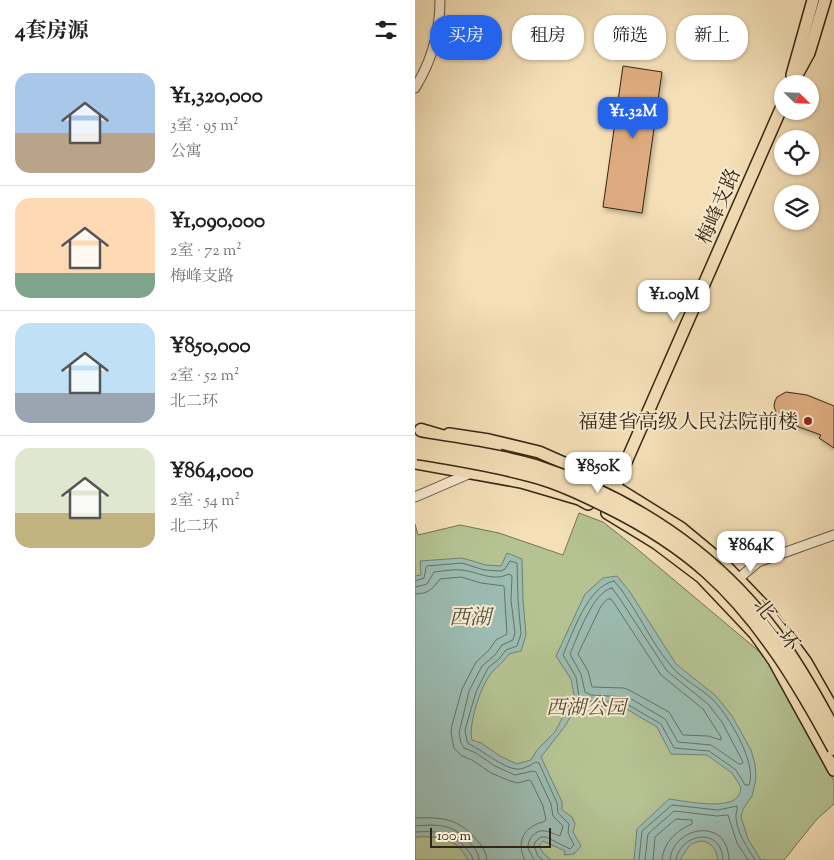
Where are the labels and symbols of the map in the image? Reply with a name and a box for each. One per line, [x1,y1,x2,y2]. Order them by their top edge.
north arrow [774,75,819,120]
pin: ¥1.32M [592,96,674,139]
street label: 梅峰支路 [691,164,749,249]
pin: ¥1.09M [633,280,715,322]
place label: 福建省高级人民法院前楼 [578,409,798,438]
marker: 福建省高级人民法院前楼 [802,415,814,427]
pin: ¥850K [563,452,633,494]
pin: ¥864K [716,530,786,573]
street label: 北二环 [745,593,805,658]
water label: 西湖 [449,604,495,634]
park label: 西湖公园 [546,695,629,724]
scale bar [430,825,551,848]

